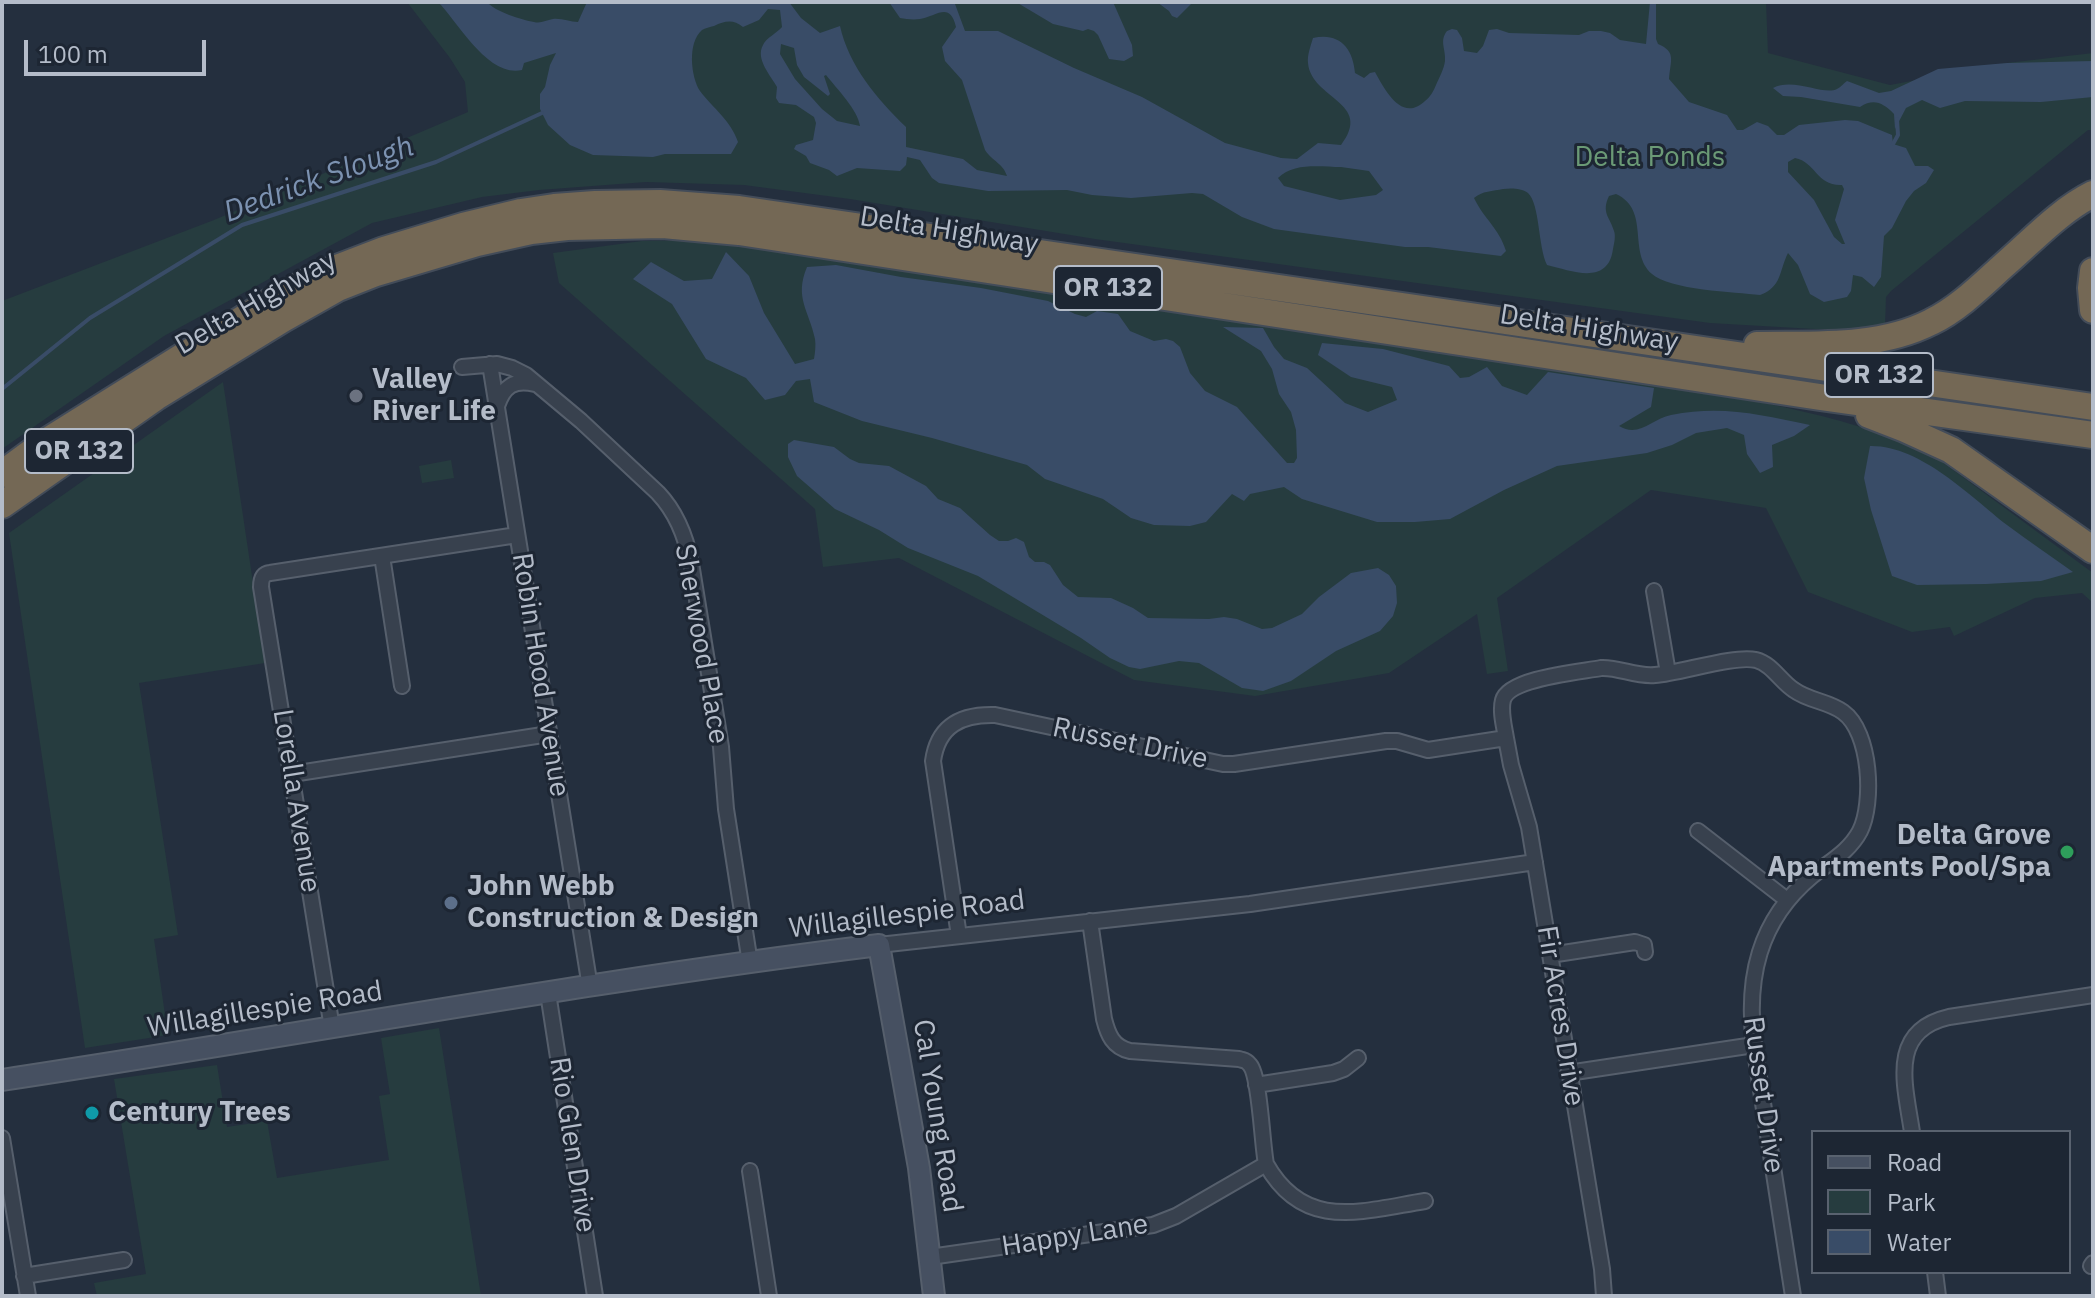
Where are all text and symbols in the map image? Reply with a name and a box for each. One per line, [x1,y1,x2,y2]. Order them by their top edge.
scale bar [28,24,210,74]
text: 100 m [38,38,108,70]
water label: Dedrick Slough [219,129,419,231]
park label: Delta Ponds [1575,141,1725,175]
street label: Delta Highway [857,200,1041,262]
street label: Delta Highway [169,243,343,363]
road number: OR 132 [1054,266,1162,310]
street label: Delta Highway [1497,298,1681,360]
road number: OR 132 [1825,353,1933,397]
place label: Valley River Life [372,363,496,429]
marker: Valley River Life [347,387,365,405]
road number: OR 132 [25,429,133,473]
street label: Sherwood Place [667,541,735,747]
street label: Robin Hood Avenue [504,551,576,799]
street label: Lorella Avenue [265,707,327,895]
street label: Russet Drive [1049,711,1211,777]
place label: Delta Grove Apartments Pool/Spa [1767,819,2051,885]
marker: Delta Grove Apartments Pool/Spa [2058,843,2076,861]
place label: John Webb Construction & Design [467,870,759,936]
street label: Willagillespie Road [787,884,1027,946]
marker: John Webb Construction & Design [442,894,460,912]
street label: Fir Acres Drive [1529,923,1591,1109]
street label: Willagillespie Road [145,975,385,1045]
street label: Russet Drive [1735,1015,1791,1175]
street label: Cal Young Road [905,1017,969,1215]
street label: Rio Glen Drive [542,1055,602,1235]
place label: Century Trees [108,1096,291,1130]
marker: Century Trees [83,1104,101,1122]
legend [1811,1130,2071,1274]
text: Road [1887,1146,1942,1178]
text: Park [1887,1186,1936,1218]
street label: Happy Lane [999,1208,1151,1264]
text: Water [1887,1226,1951,1258]

